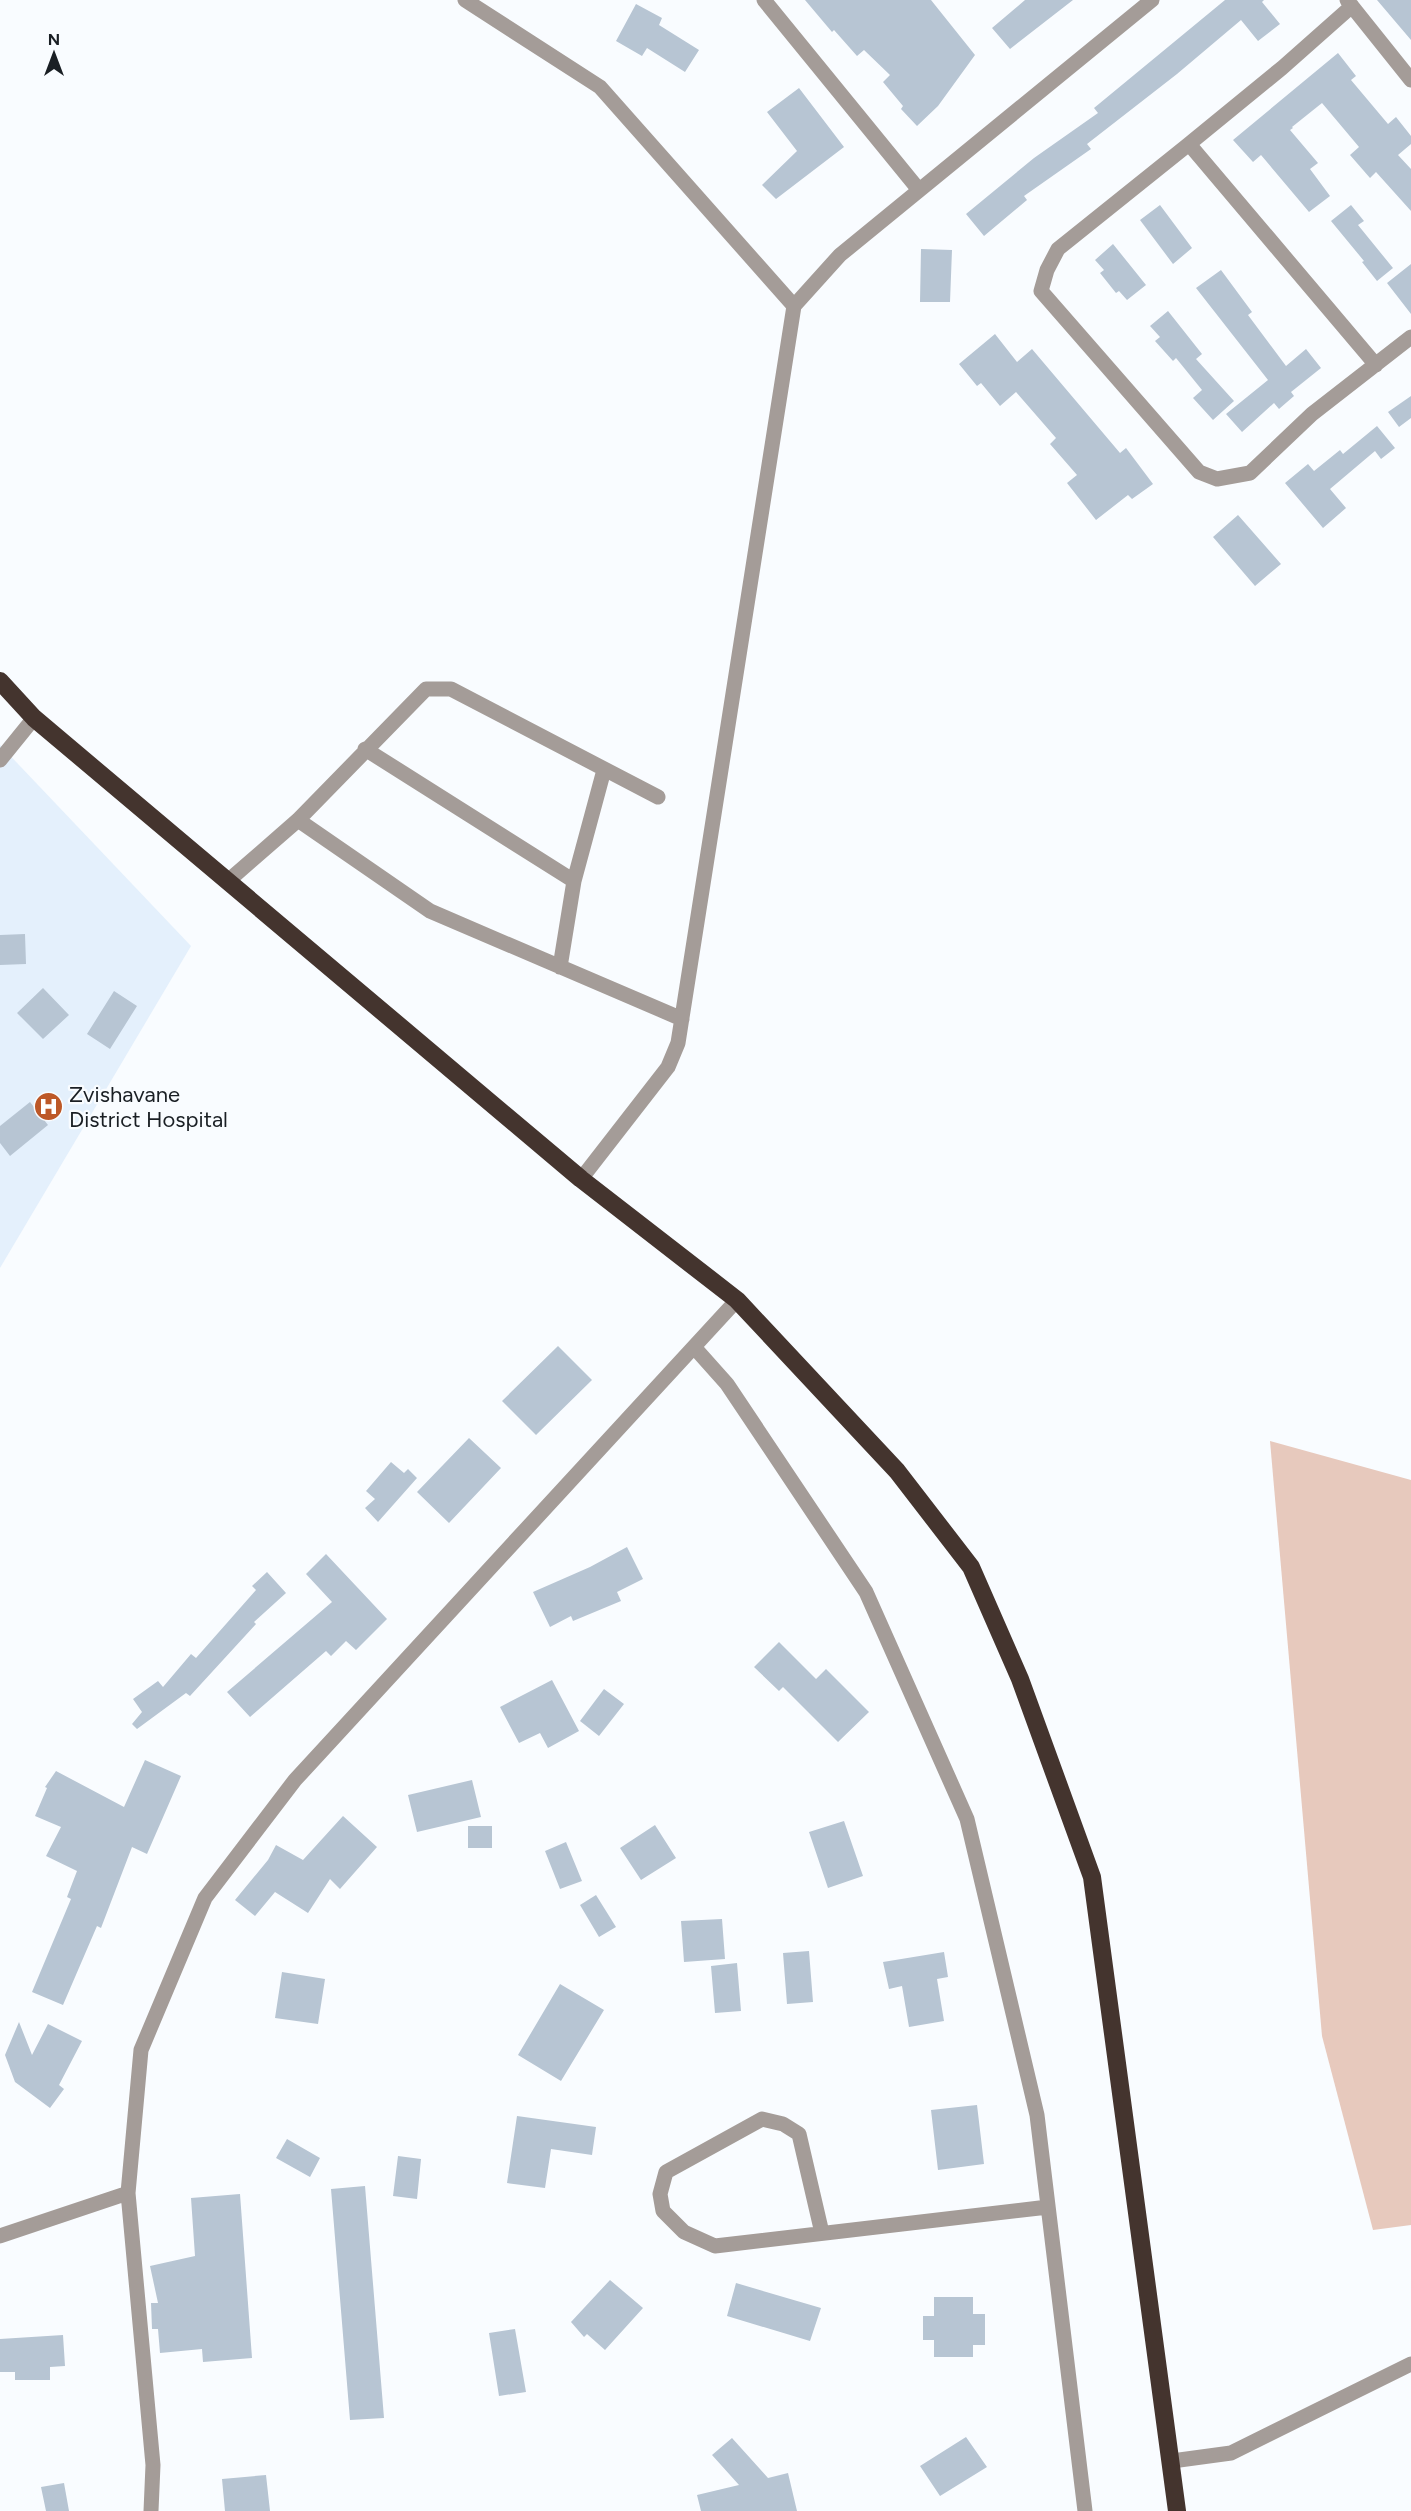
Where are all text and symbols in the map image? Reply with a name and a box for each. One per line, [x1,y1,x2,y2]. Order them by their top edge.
north arrow [24,24,84,84]
text: N [48,30,60,49]
place label: Zvishavane District Hospital [69,1081,228,1133]
hospital icon: Zvishavane District Hospital [32,1091,64,1123]

